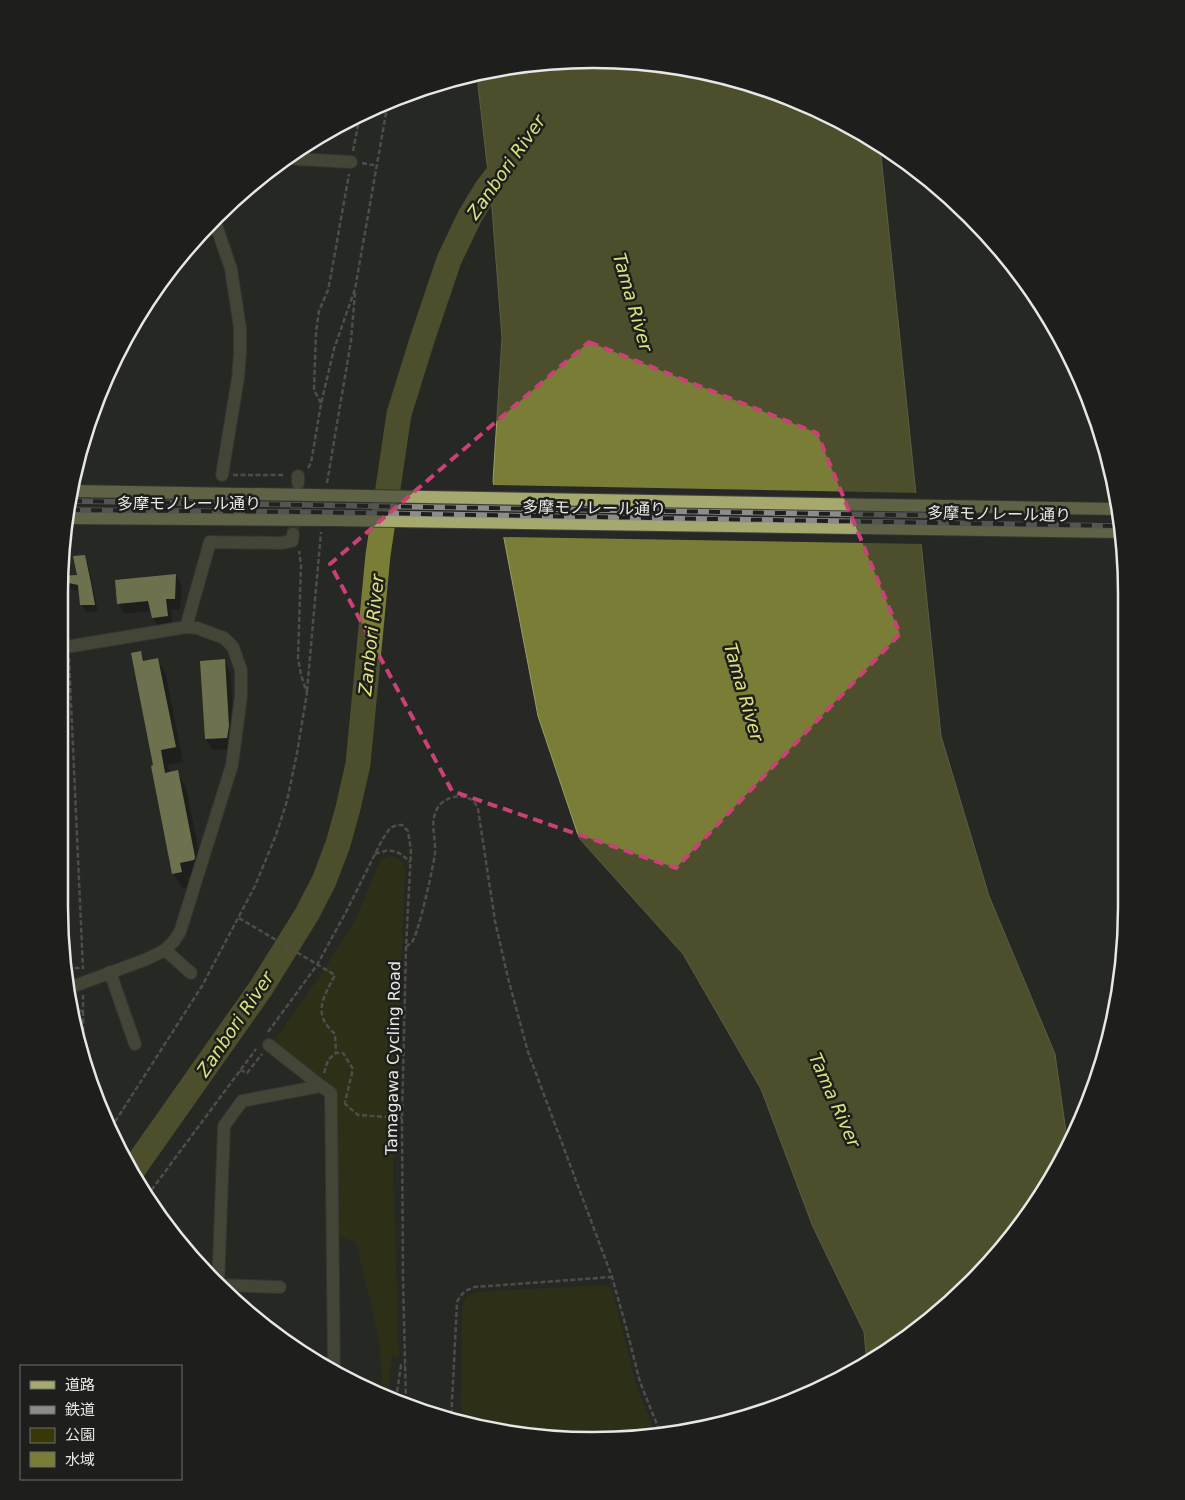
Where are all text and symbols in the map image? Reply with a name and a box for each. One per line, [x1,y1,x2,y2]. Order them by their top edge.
water label: Zanbori River [462,110,550,224]
water label: Tama River [609,251,657,355]
street label: 多摩モノレール通り [117,494,261,513]
street label: 多摩モノレール通り [522,497,666,519]
street label: 多摩モノレール通り [927,503,1071,525]
water label: Zanbori River [354,572,388,698]
water label: Tama River [720,641,768,745]
street label: Tamagawa Cycling Road [382,961,404,1156]
water label: Zanbori River [192,966,279,1081]
water label: Tama River [805,1050,866,1152]
legend [20,1365,182,1480]
text: 道路 [65,1376,95,1394]
text: 鉄道 [65,1401,95,1419]
text: 公園 [65,1426,95,1444]
text: 水域 [65,1451,95,1469]

